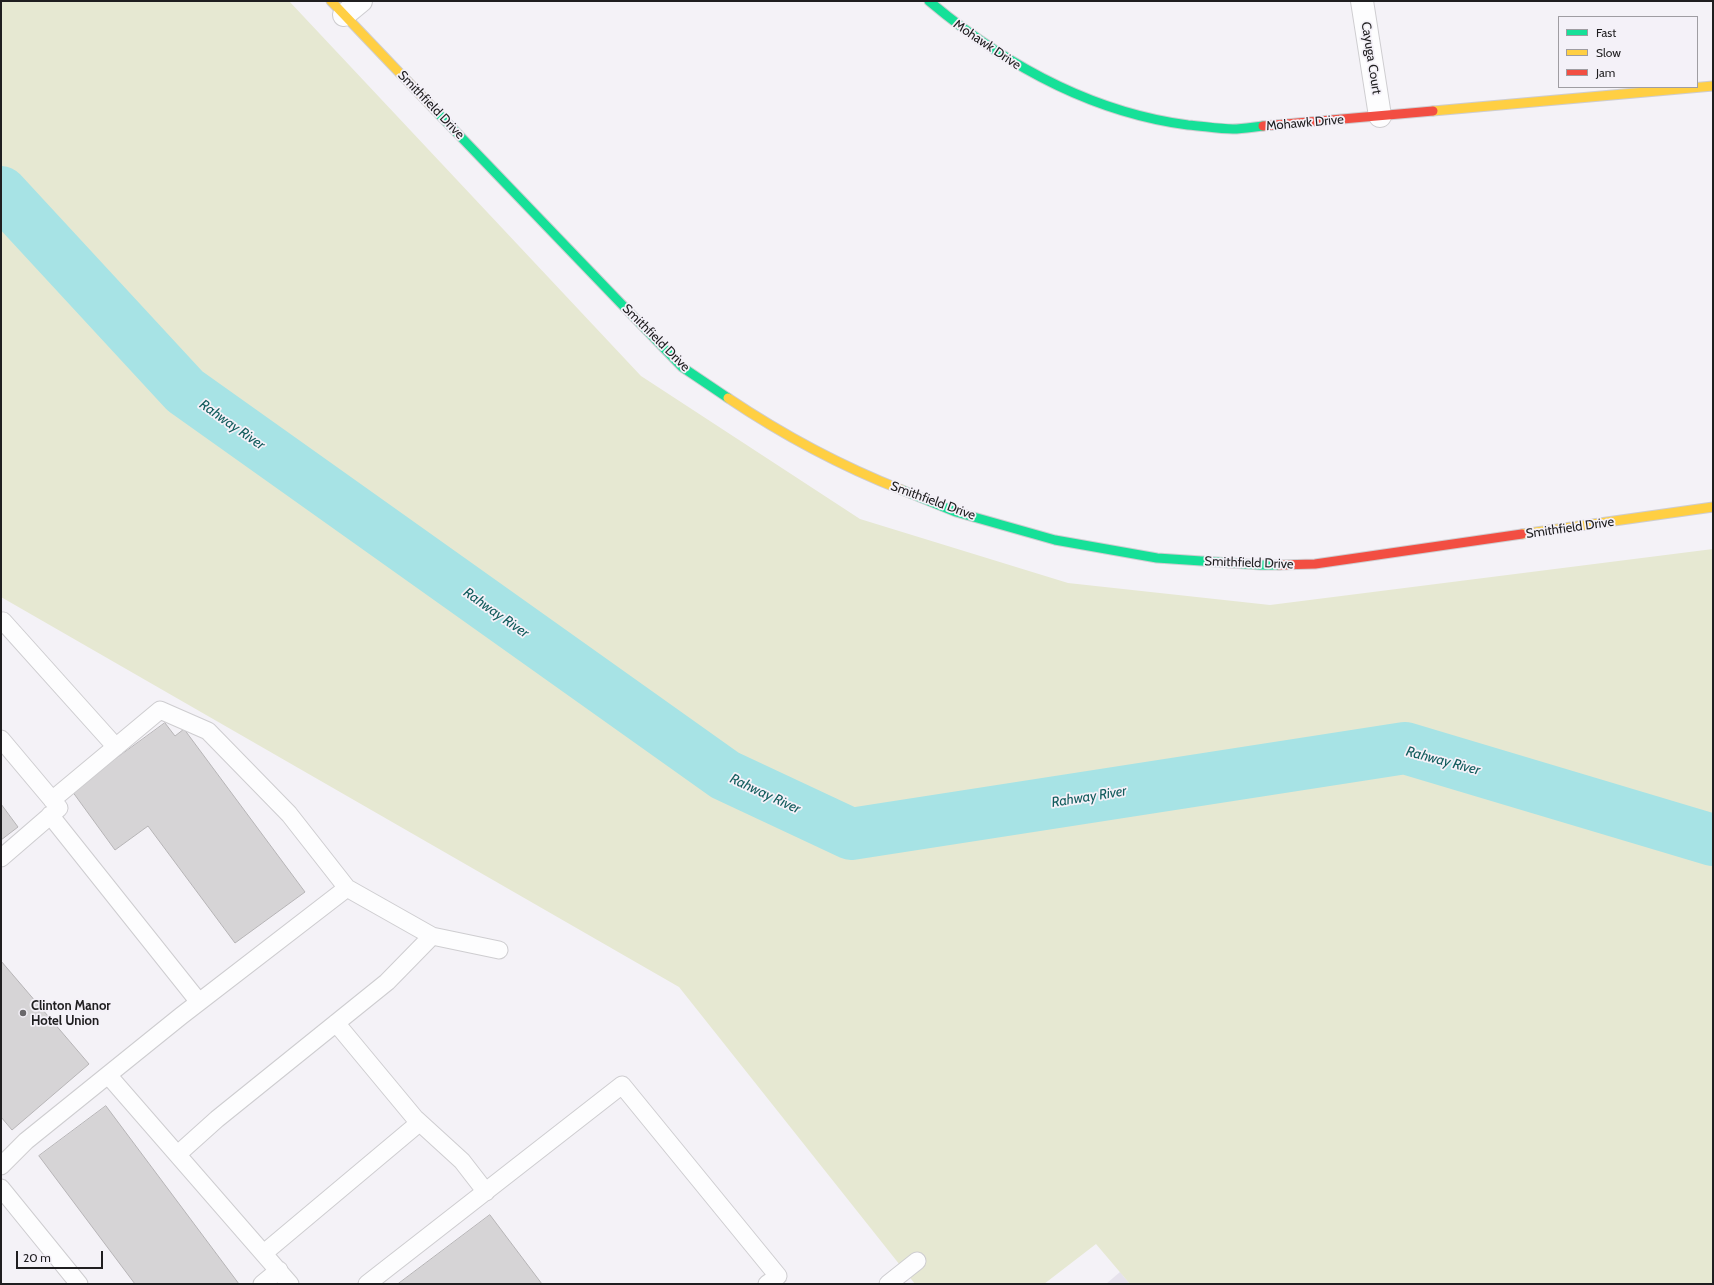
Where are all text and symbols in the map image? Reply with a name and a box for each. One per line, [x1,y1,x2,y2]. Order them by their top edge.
legend [1558,16,1698,88]
street label: Mohawk Drive [950,17,1024,73]
street label: Cayuga Court [1358,21,1384,95]
text: Fast [1596,25,1616,40]
text: Slow [1596,45,1621,60]
text: Jam [1596,65,1615,80]
street label: Smithfield Drive [394,68,468,142]
street label: Mohawk Drive [1265,112,1345,134]
street label: Smithfield Drive [619,301,693,375]
water label: Rahway River [196,396,268,454]
street label: Smithfield Drive [888,478,978,524]
street label: Smithfield Drive [1525,514,1615,542]
street label: Smithfield Drive [1204,554,1294,572]
water label: Rahway River [460,584,532,642]
water label: Rahway River [1404,743,1482,779]
water label: Rahway River [727,770,803,818]
water label: Rahway River [1050,783,1128,811]
place label: Clinton Manor Hotel Union [31,998,111,1029]
marker: Clinton Manor Hotel Union [18,1008,28,1018]
scale bar [18,1243,105,1269]
text: 20 m [23,1250,51,1265]

